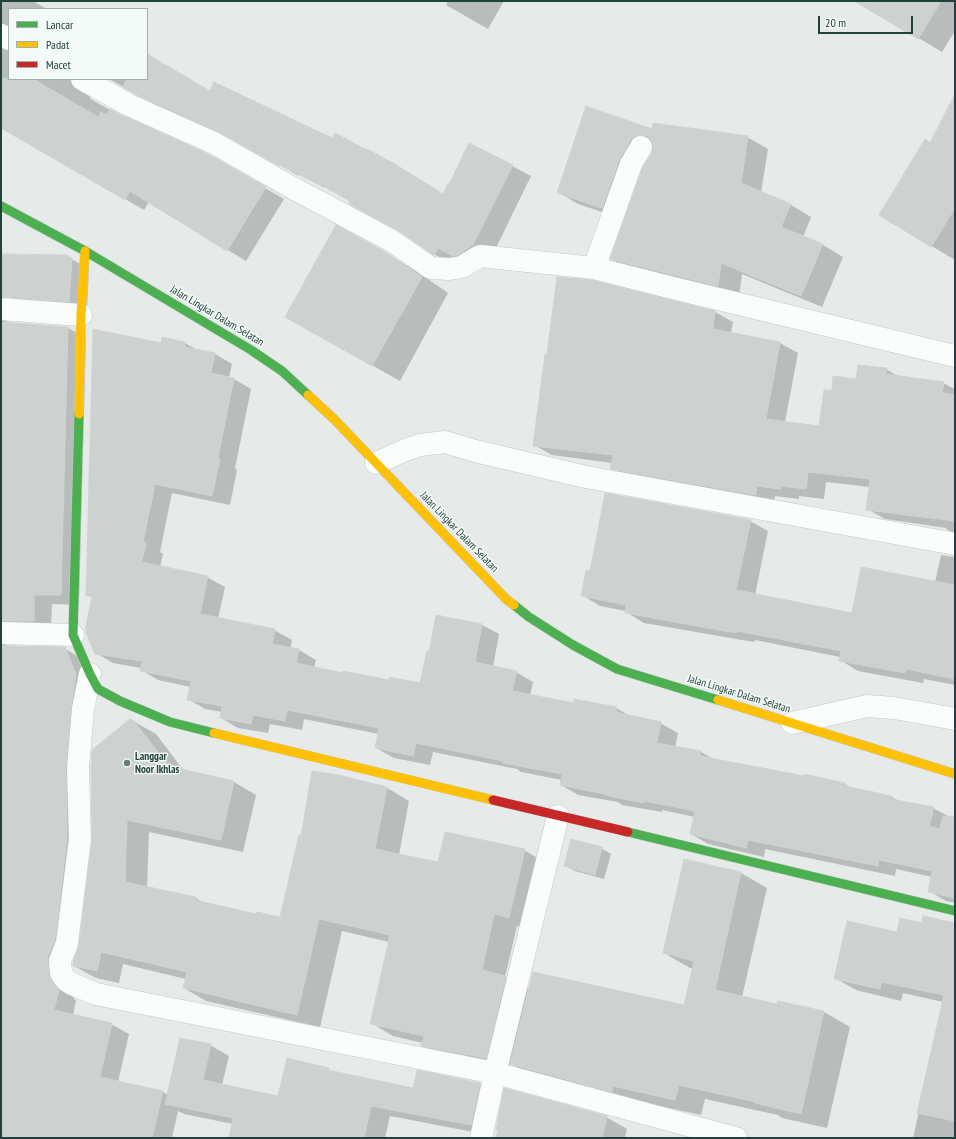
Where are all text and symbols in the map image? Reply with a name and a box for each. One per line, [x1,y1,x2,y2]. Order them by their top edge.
legend [8,8,148,80]
scale bar [820,8,915,34]
text: 20 m [825,15,846,30]
text: Lancar [46,17,73,32]
text: Padat [46,37,69,52]
text: Macet [46,57,71,72]
street label: Jalan Lingkar Dalam Selatan [168,283,266,349]
street label: Jalan Lingkar Dalam Selatan [417,489,501,575]
street label: Jalan Lingkar Dalam Selatan [686,672,792,716]
place label: Langgar Noor Ikhlas [135,750,179,776]
marker: Langgar Noor Ikhlas [122,758,132,768]

